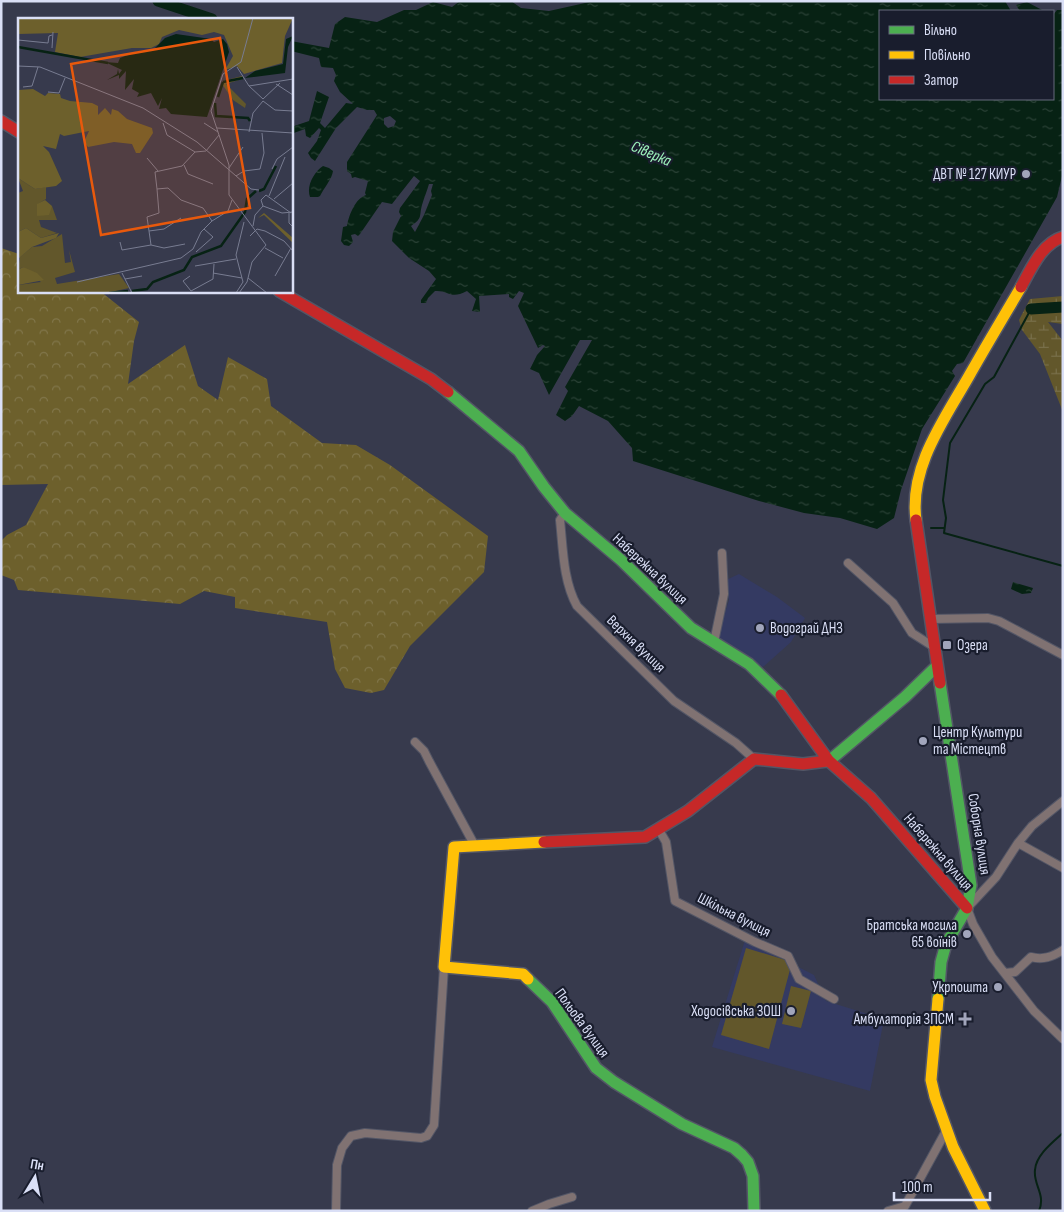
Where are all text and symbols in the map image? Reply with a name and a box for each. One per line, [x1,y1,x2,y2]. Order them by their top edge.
legend [879,10,1054,100]
inset map [18,18,292,292]
text: Вільно [924,21,957,40]
text: Повільно [924,46,970,65]
text: Затор [924,71,958,90]
water label: Сіверка [628,137,675,171]
place label: ДВТ № 127 КИУР [933,165,1016,184]
marker: ДВТ № 127 КИУР [1020,168,1032,180]
street label: Набережна вулиця [608,529,692,609]
street label: Верхня вулиця [603,611,670,677]
place label: Водограй ДНЗ [770,619,843,638]
marker: Водограй ДНЗ [754,622,766,634]
place label: Озера [957,636,988,655]
marker: Озера [941,639,953,651]
place label: Центр Культури та Містецтв [933,723,1022,759]
marker: Центр Культури та Містецтв [917,735,929,747]
street label: Соборна вулиця [963,792,995,876]
street label: Набережна вулиця [899,810,977,895]
street label: Шкільна вулиця [694,888,774,942]
place label: Братська могила 65 воїнів [866,916,957,952]
marker: Братська могила 65 воїнів [961,928,973,940]
place label: Укрпошта [932,978,988,997]
marker: Укрпошта [992,981,1004,993]
street label: Польова вулиця [551,985,614,1061]
place label: Ходосівська ЗОШ [690,1002,781,1021]
marker: Ходосівська ЗОШ [785,1005,797,1017]
place label: Амбулаторія ЗПСМ [853,1010,954,1029]
marker: Амбулаторія ЗПСМ [958,1012,972,1026]
north arrow [10,1152,60,1202]
text: Пн [29,1155,45,1174]
scale bar [894,1170,990,1202]
text: 100 m [902,1178,933,1197]

